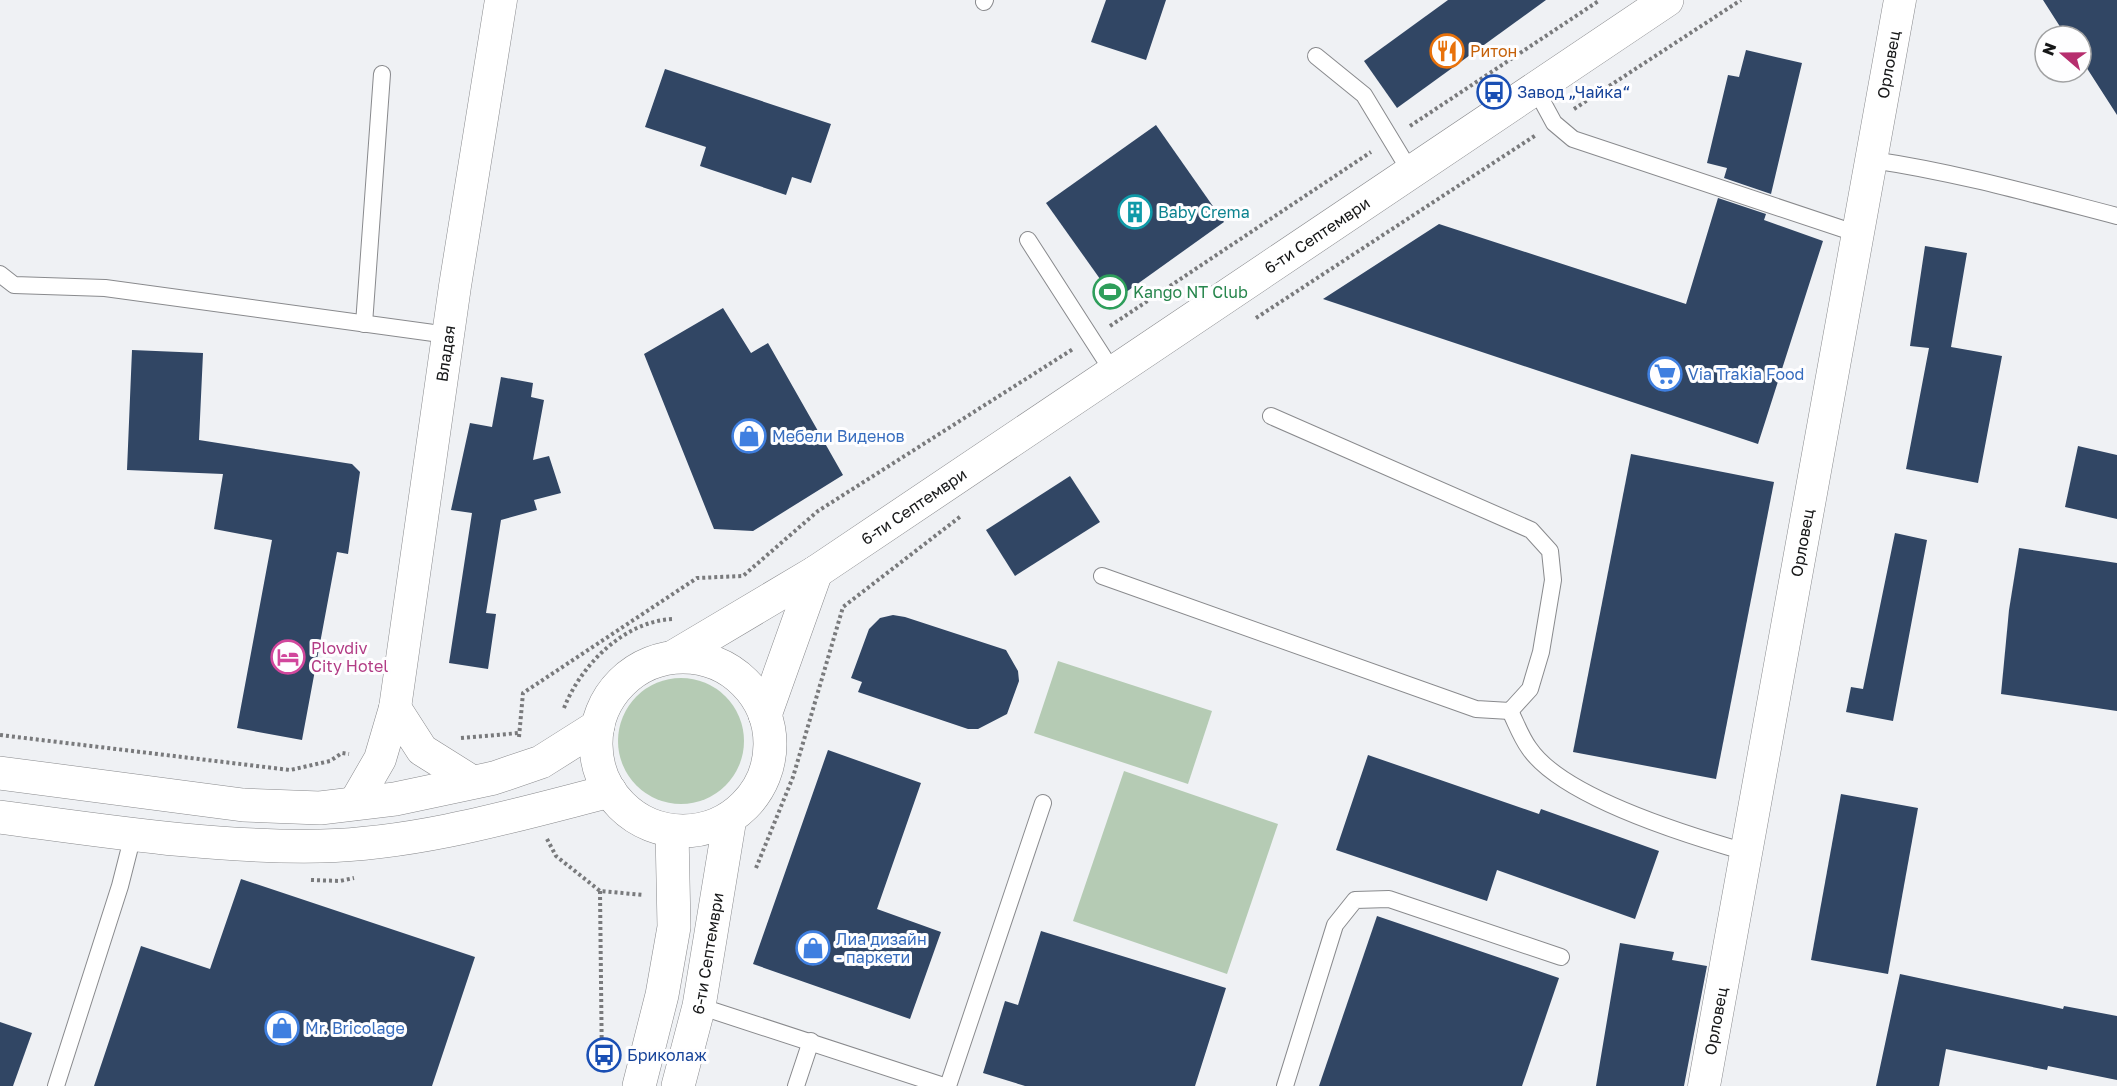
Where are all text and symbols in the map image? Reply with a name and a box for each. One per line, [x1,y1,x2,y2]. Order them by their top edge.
north arrow [2033,24,2093,84]
street label: Орловец [1872,29,1904,100]
restaurant icon: Ритон [1429,33,1465,69]
text: N [2037,40,2060,58]
place label: Ритон [1470,41,1517,61]
bus stop icon: Завод „Чайка“ [1476,74,1512,110]
place label: Завод „Чайка“ [1517,82,1630,102]
street label: 6-ти Септември [1260,193,1374,278]
building icon: Baby Crema [1117,194,1153,230]
place label: Baby Crema [1158,202,1250,222]
sports icon: Kango NT Club [1092,274,1128,310]
place label: Kango NT Club [1133,282,1248,302]
street label: Владая [431,324,459,383]
supermarket icon: Via Trakia Food [1647,356,1683,392]
place label: Via Trakia Food [1688,364,1804,384]
shop icon: Мебели Виденов [731,418,767,454]
place label: Мебели Виденов [772,426,905,446]
street label: 6-ти Септември [857,464,970,549]
street label: Орловец [1786,507,1818,578]
place label: Plovdiv City Hotel [311,638,388,676]
hotel icon: Plovdiv City Hotel [270,639,306,675]
street label: 6-ти Септември [687,891,728,1017]
place label: Лиа дизайн - паркети [836,929,927,967]
shop icon: Лиа дизайн - паркети [795,930,831,966]
street label: Орловец [1700,985,1732,1057]
shop icon: Mr. Bricolage [264,1010,300,1046]
place label: Mr. Bricolage [305,1018,405,1038]
bus stop icon: Бриколаж [586,1037,622,1073]
place label: Бриколаж [627,1045,707,1065]

